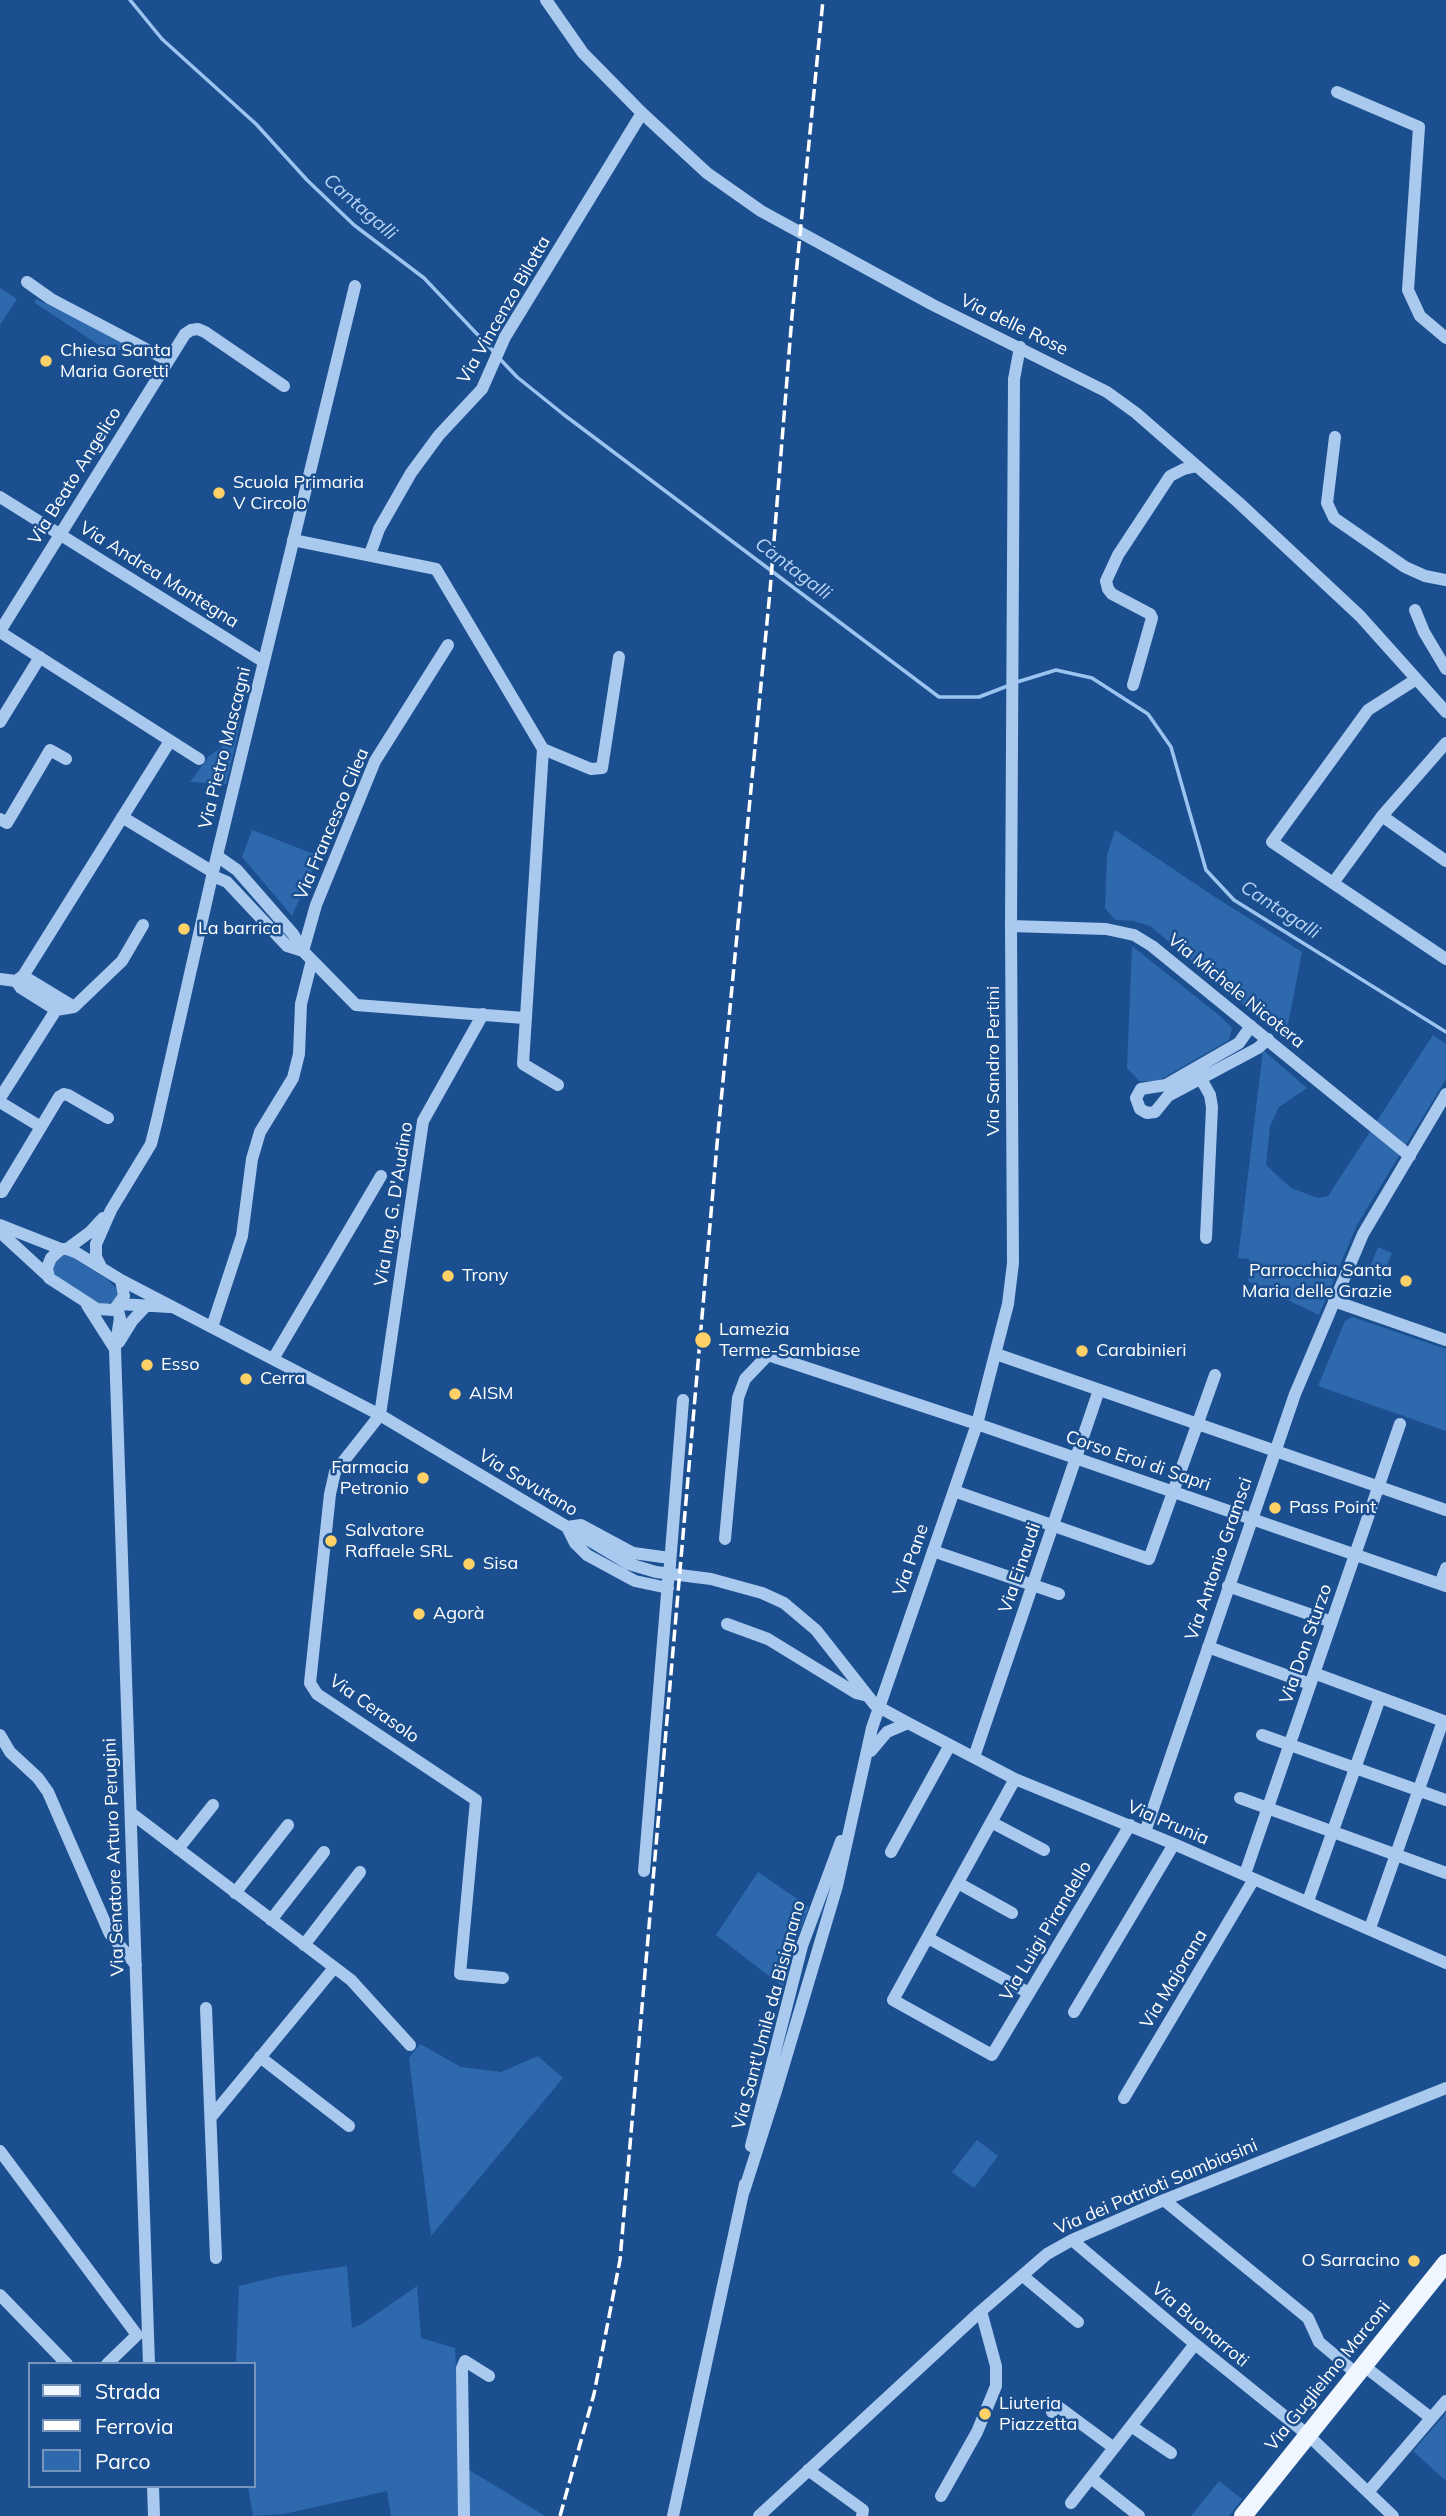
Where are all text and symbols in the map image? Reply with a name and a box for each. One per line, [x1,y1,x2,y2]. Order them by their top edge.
water label: Cantagalli [319,169,401,245]
street label: Via Vincenzo Bilotta [453,232,555,388]
street label: Via delle Rose [957,290,1071,360]
place label: Chiesa Santa Maria Goretti [60,340,171,382]
marker: Chiesa Santa Maria Goretti [38,353,54,369]
street label: Via Beato Angelico [24,403,126,549]
place label: Scuola Primaria V Circolo [233,472,364,514]
marker: Scuola Primaria V Circolo [211,485,227,501]
street label: Via Andrea Mantegna [75,517,243,633]
water label: Cantagalli [750,533,836,605]
street label: Via Pietro Mascagni [194,665,256,831]
street label: Via Francesco Cilea [290,745,374,903]
water label: Cantagalli [1236,876,1324,944]
place label: La barrica [198,918,282,940]
marker: La barrica [176,921,192,937]
street label: Via Michele Nicotera [1163,929,1309,1053]
street label: Via Sandro Pertini [983,986,1005,1136]
street label: Via Ing. G. D'Audino [370,1120,418,1288]
place label: Parrocchia Santa Maria delle Grazie [1242,1260,1392,1302]
place label: Trony [462,1265,508,1287]
marker: Trony [440,1268,456,1284]
marker: Parrocchia Santa Maria delle Grazie [1398,1273,1414,1289]
place label: Lamezia Terme-Sambiase [719,1319,860,1362]
marker: Lamezia Terme-Sambiase [693,1330,713,1350]
place label: Carabinieri [1096,1340,1187,1362]
marker: Carabinieri [1074,1343,1090,1359]
place label: Esso [161,1354,200,1376]
marker: Esso [139,1357,155,1373]
place label: Cerra [260,1368,305,1390]
marker: Cerra [238,1371,254,1387]
place label: AISM [469,1383,514,1405]
marker: AISM [447,1386,463,1402]
street label: Corso Eroi di Sapri [1063,1426,1213,1496]
street label: Via Savutano [474,1445,582,1521]
place label: Farmacia Petronio [331,1457,409,1500]
marker: Farmacia Petronio [415,1470,431,1486]
street label: Via Antonio Gramsci [1181,1475,1257,1643]
place label: Pass Point [1289,1497,1376,1519]
marker: Pass Point [1267,1500,1283,1516]
place label: Salvatore Raffaele SRL [345,1520,453,1562]
street label: Via Einaudi [994,1520,1046,1616]
street label: Via Pane [889,1521,933,1599]
marker: Salvatore Raffaele SRL [323,1533,339,1549]
place label: Sisa [483,1553,518,1575]
marker: Sisa [461,1556,477,1572]
street label: Via Don Sturzo [1275,1581,1337,1707]
place label: Agorà [433,1603,485,1625]
marker: Agorà [411,1606,427,1622]
street label: Via Cerasolo [325,1670,423,1748]
street label: Via Senatore Arturo Perugini [99,1737,129,1977]
street label: Via Prunia [1124,1796,1212,1850]
street label: Via Luigi Pirandello [996,1857,1096,2005]
street label: Via Sant'Umile da Bisignano [728,1898,810,2132]
street label: Via Majorana [1136,1926,1212,2032]
street label: Via dei Patrioti Sambiasini [1051,2134,1261,2240]
place label: O Sarracino [1302,2250,1400,2272]
marker: O Sarracino [1406,2253,1422,2269]
street label: Via Buonarroti [1147,2278,1253,2372]
street label: Via Guglielmo Marconi [1261,2297,1395,2455]
legend [28,2362,256,2488]
text: Strada [95,2378,161,2404]
place label: Liuteria Piazzetta [999,2393,1077,2436]
marker: Liuteria Piazzetta [977,2406,993,2422]
text: Ferrovia [95,2413,174,2439]
text: Parco [95,2448,150,2474]

